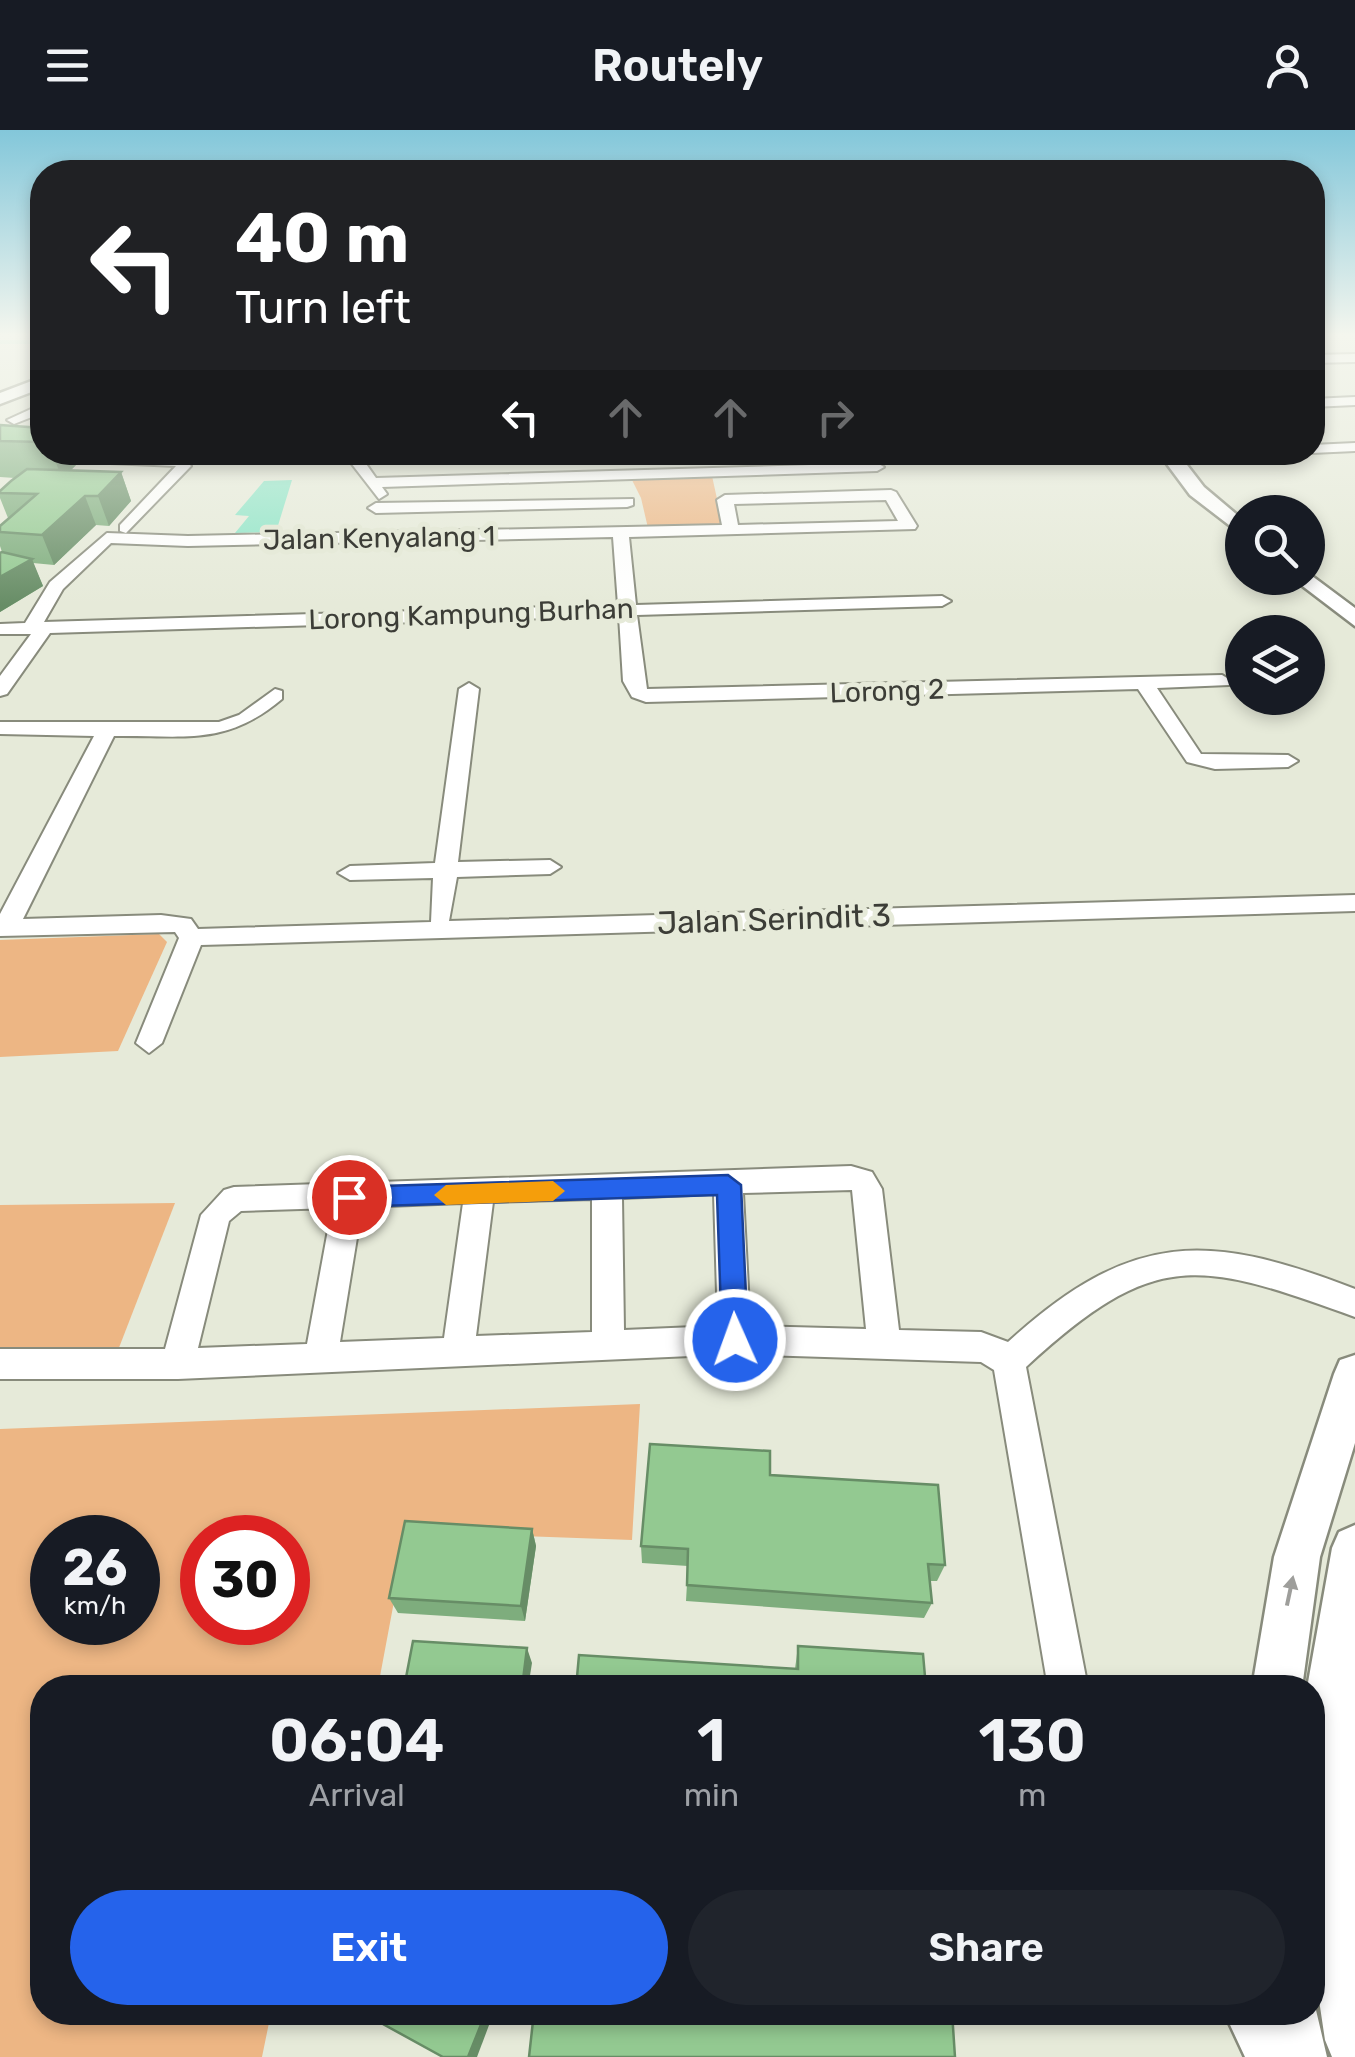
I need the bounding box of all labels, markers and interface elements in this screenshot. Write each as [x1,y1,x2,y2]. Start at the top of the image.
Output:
icon: menu [40,38,95,93]
icon: person [1260,38,1315,93]
text: Routely [592,39,763,92]
text: 40 m [235,197,409,280]
icon: left [70,200,200,330]
text: Turn left [235,281,411,334]
icon: left [493,390,548,445]
icon: ahead [598,390,653,445]
icon: ahead [703,390,758,445]
icon: right [808,390,863,445]
map controls [1225,495,1325,715]
button: search [1225,495,1325,595]
street label: Jalan Kenyalang 1 [262,519,496,557]
street label: Lorong Kampung Burhan [308,592,634,636]
button: layers [1225,615,1325,715]
street label: Lorong 2 [829,673,945,709]
street label: Jalan Serindit 3 [656,896,892,942]
pin [307,1155,392,1240]
icon: arrive [322,1170,377,1225]
position arrow [683,1288,787,1392]
speed limit sign: 30 [180,1515,310,1645]
text: 26 [62,1538,128,1598]
one-way arrow [1283,1575,1299,1606]
text: km/h [64,1591,126,1620]
text: 06:04 [269,1705,445,1776]
text: 1 [697,1705,726,1776]
text: 130 [978,1705,1086,1776]
text: Arrival [309,1776,405,1814]
text: min [684,1776,739,1814]
text: m [1018,1776,1046,1814]
button: Exit [70,1890,668,2005]
button: Share [688,1890,1285,2005]

